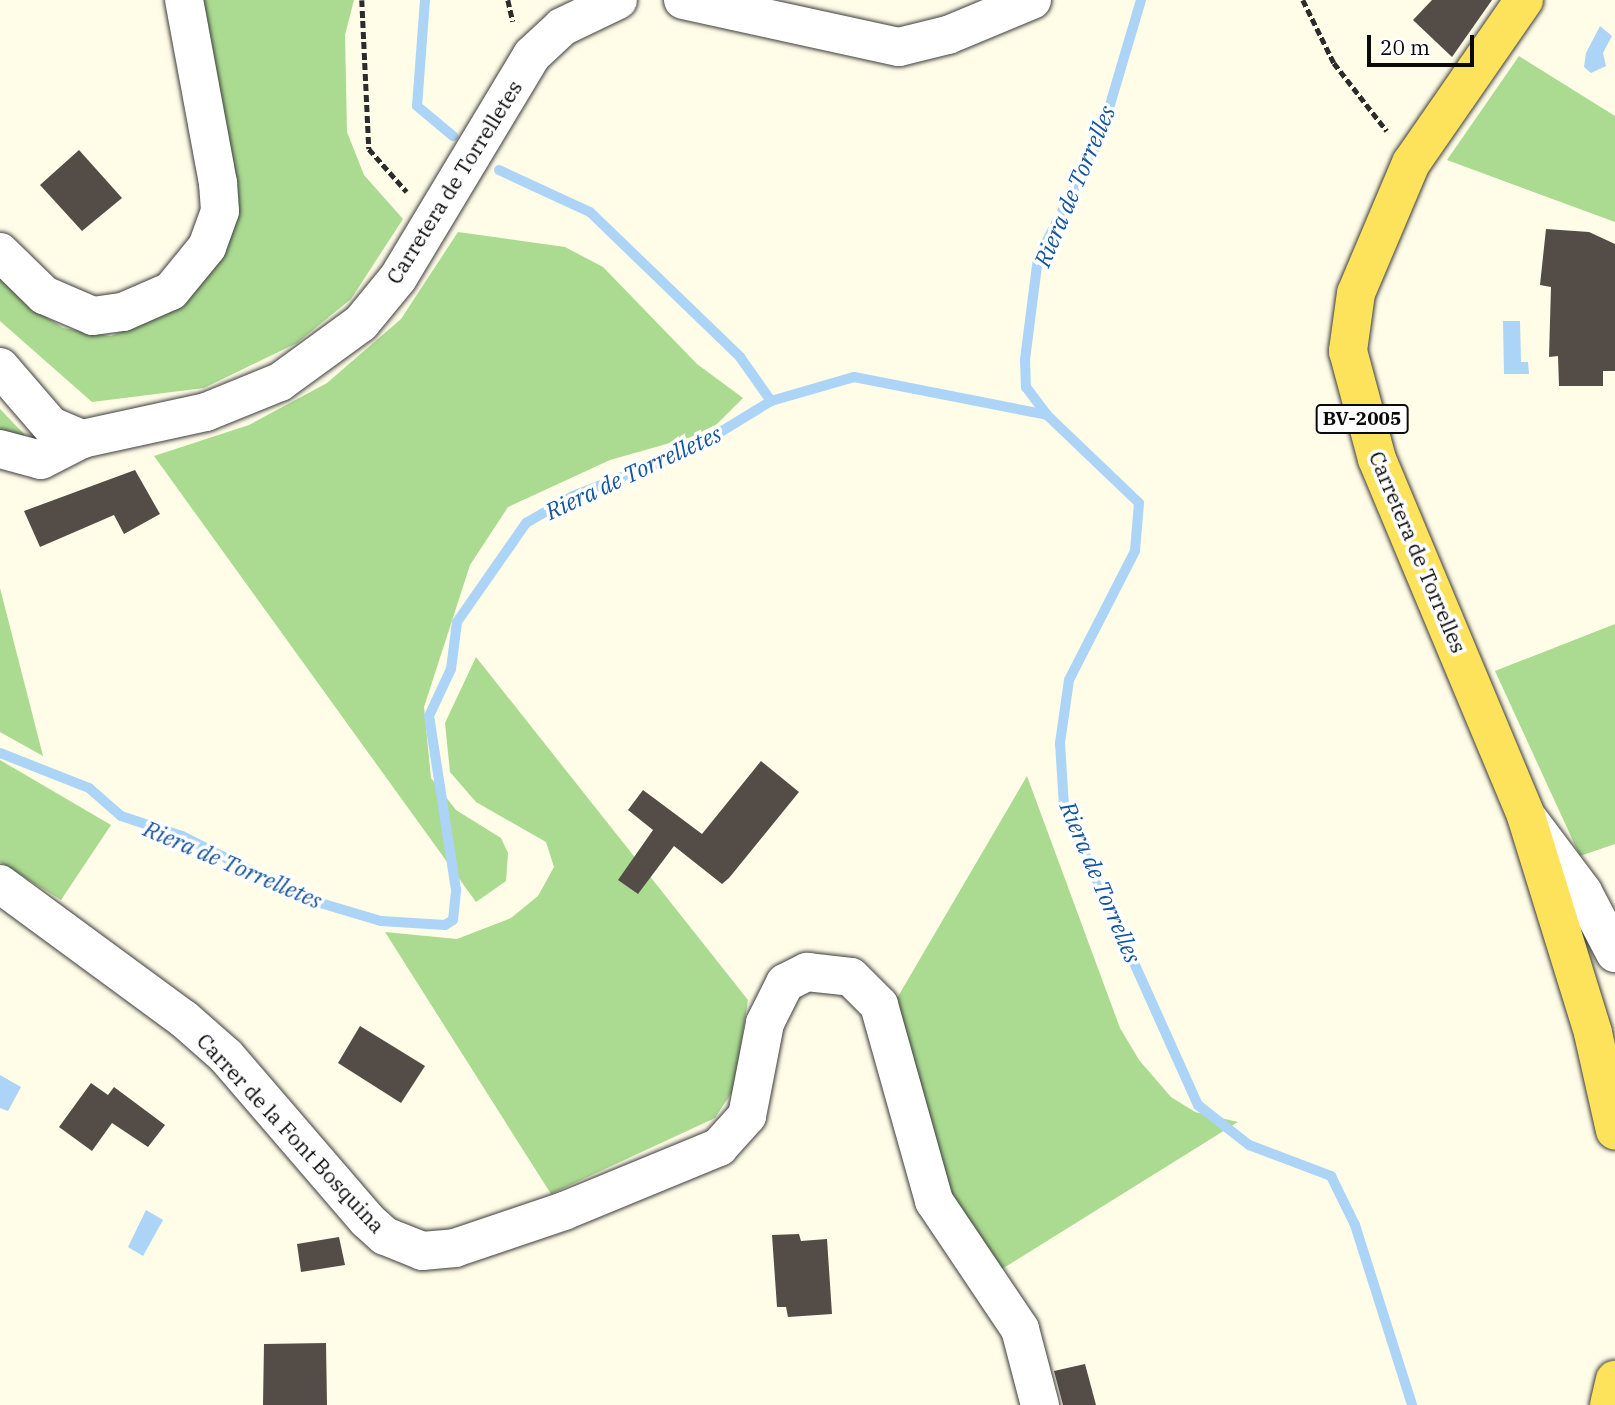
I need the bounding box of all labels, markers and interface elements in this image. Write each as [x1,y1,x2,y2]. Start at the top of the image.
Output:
scale bar [1370,21,1477,65]
text: 20 m [1380,33,1430,61]
street label: Carretera de Torrelletes [381,76,527,288]
water label: Riera de Torrelles [1028,101,1120,271]
road number: BV-2005 [1315,404,1409,434]
water label: Riera de Torrelletes [541,419,725,525]
street label: Carretera de Torrelles [1364,447,1472,657]
water label: Riera de Torrelles [1055,797,1147,967]
water label: Riera de Torrelletes [140,814,326,914]
street label: Carrer de la Font Bosquina [192,1028,390,1238]

